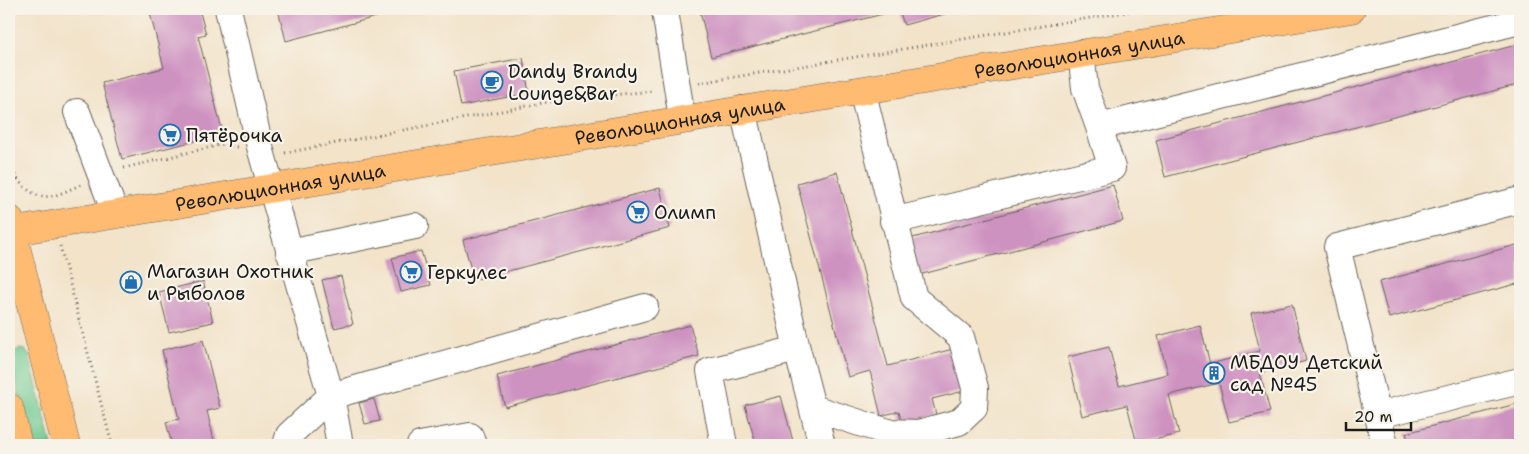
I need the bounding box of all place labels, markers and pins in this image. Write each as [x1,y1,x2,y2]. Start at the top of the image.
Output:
place label: Dandy Brandy Lounge&Bar [508,59,638,106]
cafe icon: Dandy Brandy Lounge&Bar [480,70,504,94]
supermarket icon: Пятёрочка [158,123,182,147]
place label: Пятёрочка [186,123,282,148]
supermarket icon: Олимп [626,200,650,224]
place label: Олимп [654,200,716,225]
place label: Магазин Охотник и Рыболов [147,259,314,306]
supermarket icon: Геркулес [399,260,423,284]
place label: Геркулес [427,260,507,285]
shop icon: Магазин Охотник и Рыболов [119,270,143,294]
place label: МБДОУ Детский сад №45 [1230,350,1383,397]
building icon: МБДОУ Детский сад №45 [1202,361,1226,385]

